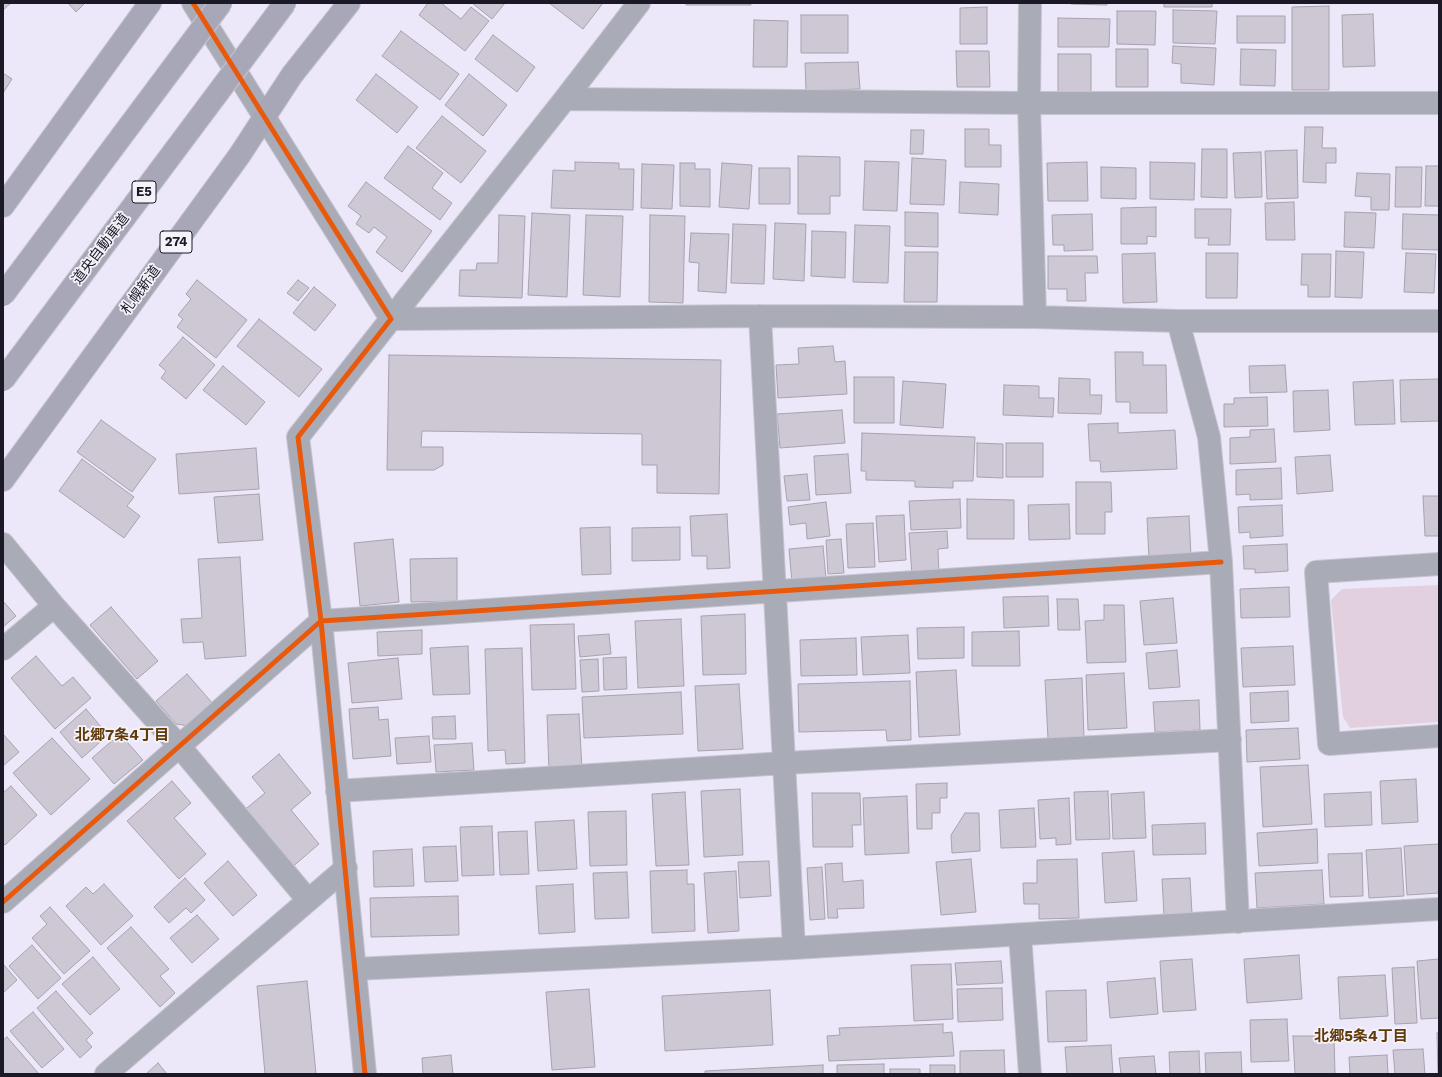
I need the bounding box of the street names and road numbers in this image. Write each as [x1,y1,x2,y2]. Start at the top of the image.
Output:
road number: E5 [132,181,156,203]
street label: 道央自動車道 [69,210,133,288]
road number: 274 [160,231,192,253]
street label: 札幌新道 [118,262,164,318]

